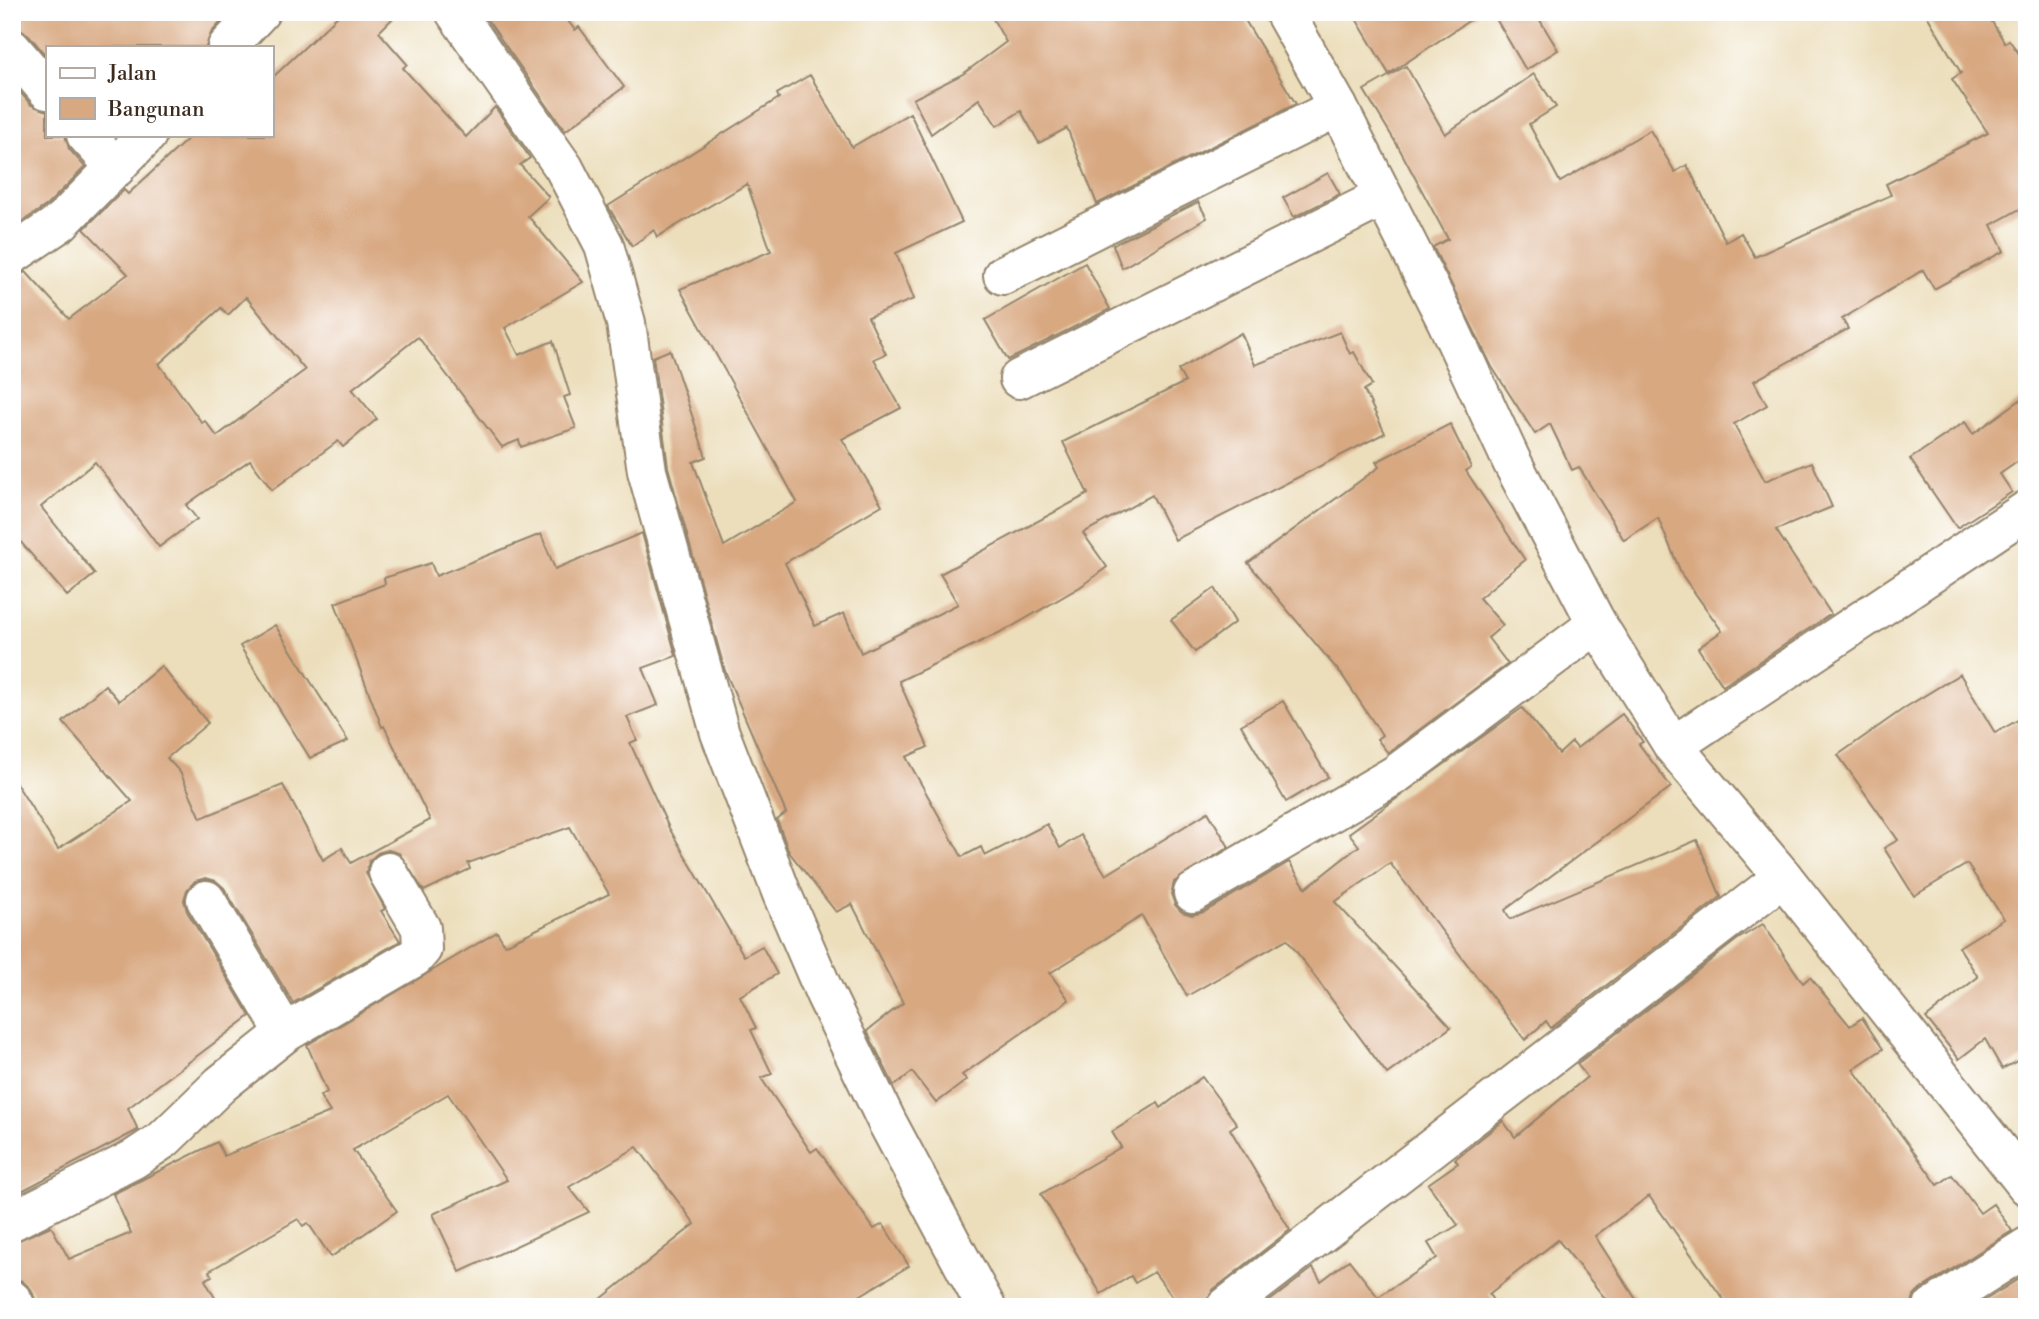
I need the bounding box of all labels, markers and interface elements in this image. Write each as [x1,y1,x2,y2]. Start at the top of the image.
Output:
legend [46,46,273,136]
text: Jalan [107,61,157,87]
text: Bangunan [107,97,205,123]

